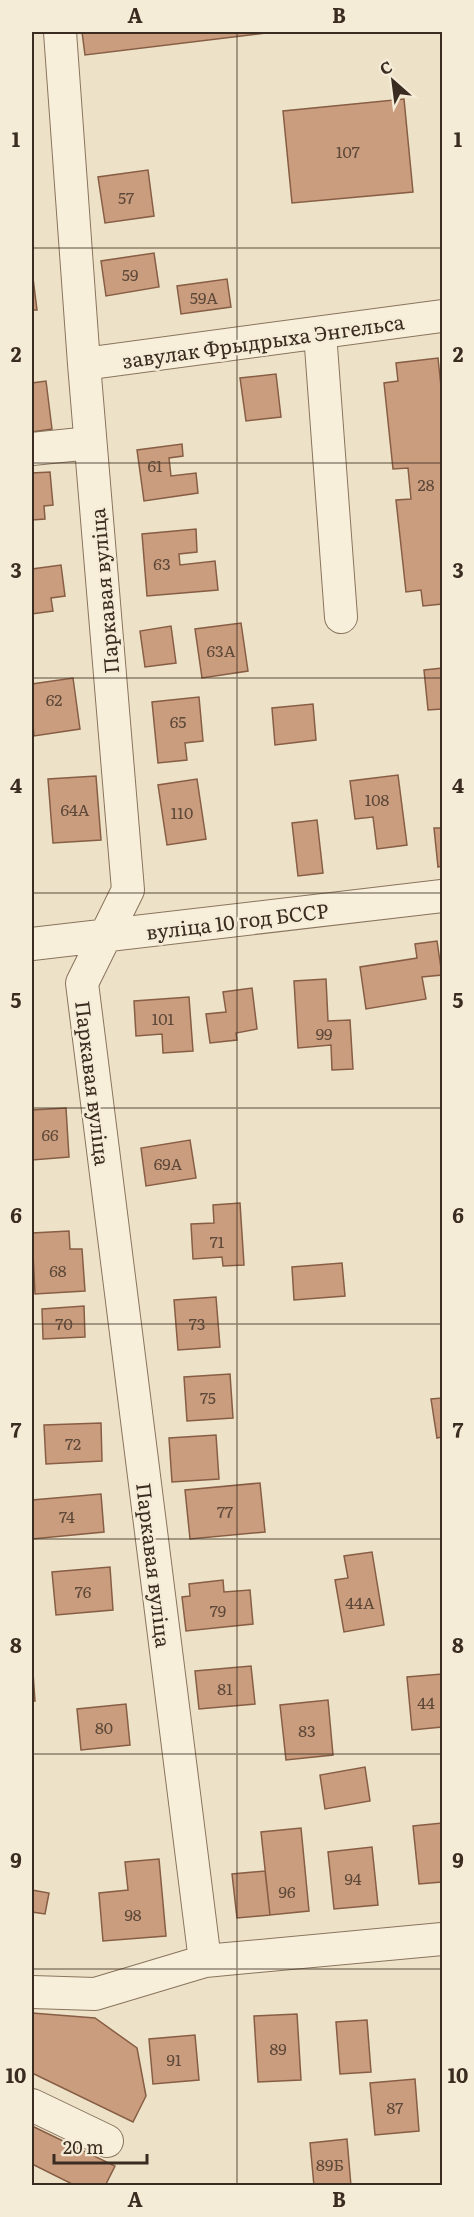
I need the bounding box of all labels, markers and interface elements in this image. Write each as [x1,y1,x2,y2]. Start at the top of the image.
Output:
text: A [127,0,143,29]
text: B [332,0,346,29]
north arrow [363,51,423,111]
text: С [375,54,396,80]
text: 1 [12,123,20,153]
text: 1 [454,123,462,153]
house number: 107 [336,139,360,163]
house number: 57 [118,185,134,209]
house number: 59 [122,262,138,286]
house number: 59А [190,285,218,309]
street label: завулак Фрыдрыха Энгельса [120,305,406,375]
text: 2 [11,338,22,368]
text: 2 [453,338,464,368]
house number: 61 [147,453,163,477]
house number: 28 [418,472,435,496]
street label: Паркавая вуліца [81,507,125,675]
house number: 63 [153,551,171,575]
text: 3 [10,554,22,584]
text: 3 [452,554,464,584]
house number: 63А [206,638,236,662]
house number: 62 [46,687,62,711]
house number: 65 [170,709,186,733]
text: 4 [10,769,22,799]
text: 4 [452,769,464,799]
house number: 108 [365,787,389,811]
house number: 64А [60,797,90,821]
house number: 110 [171,800,193,824]
street label: вуліца 10 год БССР [144,894,330,946]
text: 5 [11,984,22,1014]
text: 5 [453,984,464,1014]
street label: Паркавая вуліца [69,999,119,1167]
house number: 101 [152,1006,175,1030]
house number: 99 [316,1021,332,1045]
house number: 66 [41,1122,59,1146]
house number: 69А [154,1151,183,1175]
text: 6 [10,1199,22,1229]
text: 6 [452,1199,464,1229]
house number: 71 [210,1229,225,1253]
house number: 68 [49,1258,67,1282]
house number: 70 [55,1311,73,1335]
house number: 73 [189,1311,205,1335]
house number: 75 [200,1385,216,1409]
text: 7 [11,1414,22,1444]
text: 7 [453,1414,464,1444]
house number: 72 [65,1431,81,1455]
street label: Паркавая вуліца [130,1481,180,1649]
house number: 77 [217,1499,233,1523]
house number: 74 [59,1504,75,1528]
house number: 76 [75,1579,92,1603]
house number: 44А [345,1590,375,1614]
house number: 79 [210,1598,226,1622]
text: 8 [10,1629,22,1659]
text: 8 [452,1629,464,1659]
house number: 81 [217,1676,233,1700]
house number: 44 [417,1690,435,1714]
house number: 80 [95,1715,113,1739]
house number: 83 [298,1718,316,1742]
text: 9 [10,1844,22,1874]
text: 9 [452,1844,464,1874]
house number: 94 [344,1866,362,1890]
house number: 96 [279,1879,296,1903]
house number: 98 [124,1902,142,1926]
house number: 89 [269,2036,287,2060]
house number: 91 [167,2047,182,2071]
text: 10 [6,2059,26,2089]
text: 10 [448,2059,468,2089]
house number: 87 [387,2095,403,2119]
scale bar [54,2127,147,2165]
text: 20 m [63,2133,104,2160]
house number: 89Б [316,2152,344,2176]
text: A [127,2183,143,2213]
text: B [332,2183,346,2213]

